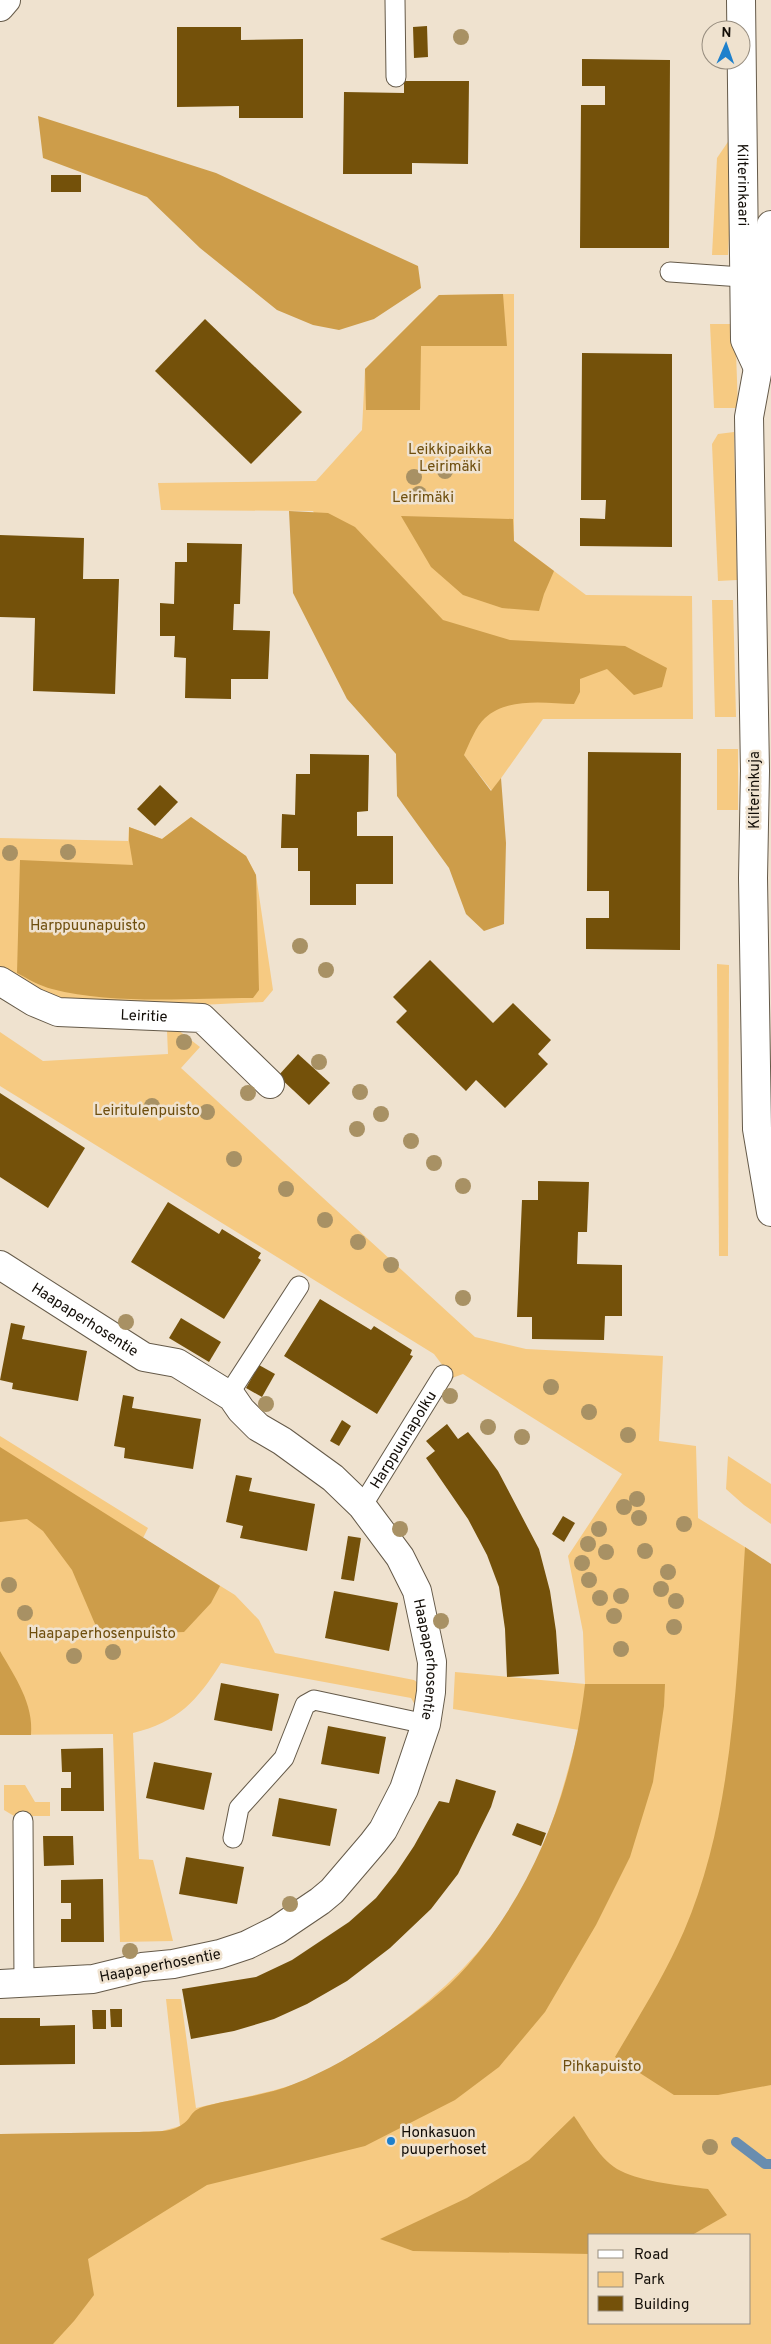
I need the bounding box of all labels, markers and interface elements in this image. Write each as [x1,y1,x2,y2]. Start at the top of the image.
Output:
north arrow [701,20,751,70]
text: N [721,25,732,42]
street label: Kilterinkaari [732,144,752,226]
park label: Leikkipaikka Leirimäki [408,441,492,477]
park label: Leirimäki [392,489,454,508]
street label: Kilterinkuja [746,751,765,829]
park label: Harppuunapuisto [30,917,146,936]
street label: Leiritie [120,1007,168,1028]
park label: Leiritulenpuisto [94,1102,200,1121]
street label: Haapaperhosentie [27,1279,141,1362]
street label: Harppuunapolku [367,1388,442,1493]
street label: Haapaperhosentie [408,1597,440,1721]
park label: Haapaperhosenpuisto [28,1625,176,1644]
street label: Haapaperhosentie [98,1945,222,1988]
park label: Pihkapuisto [563,2058,641,2077]
place label: Honkasuon puuperhoset [401,2124,487,2160]
marker: Honkasuon puuperhoset [385,2135,397,2147]
legend [588,2234,751,2324]
text: Road [634,2246,669,2265]
text: Park [634,2271,665,2290]
text: Building [634,2296,689,2315]

